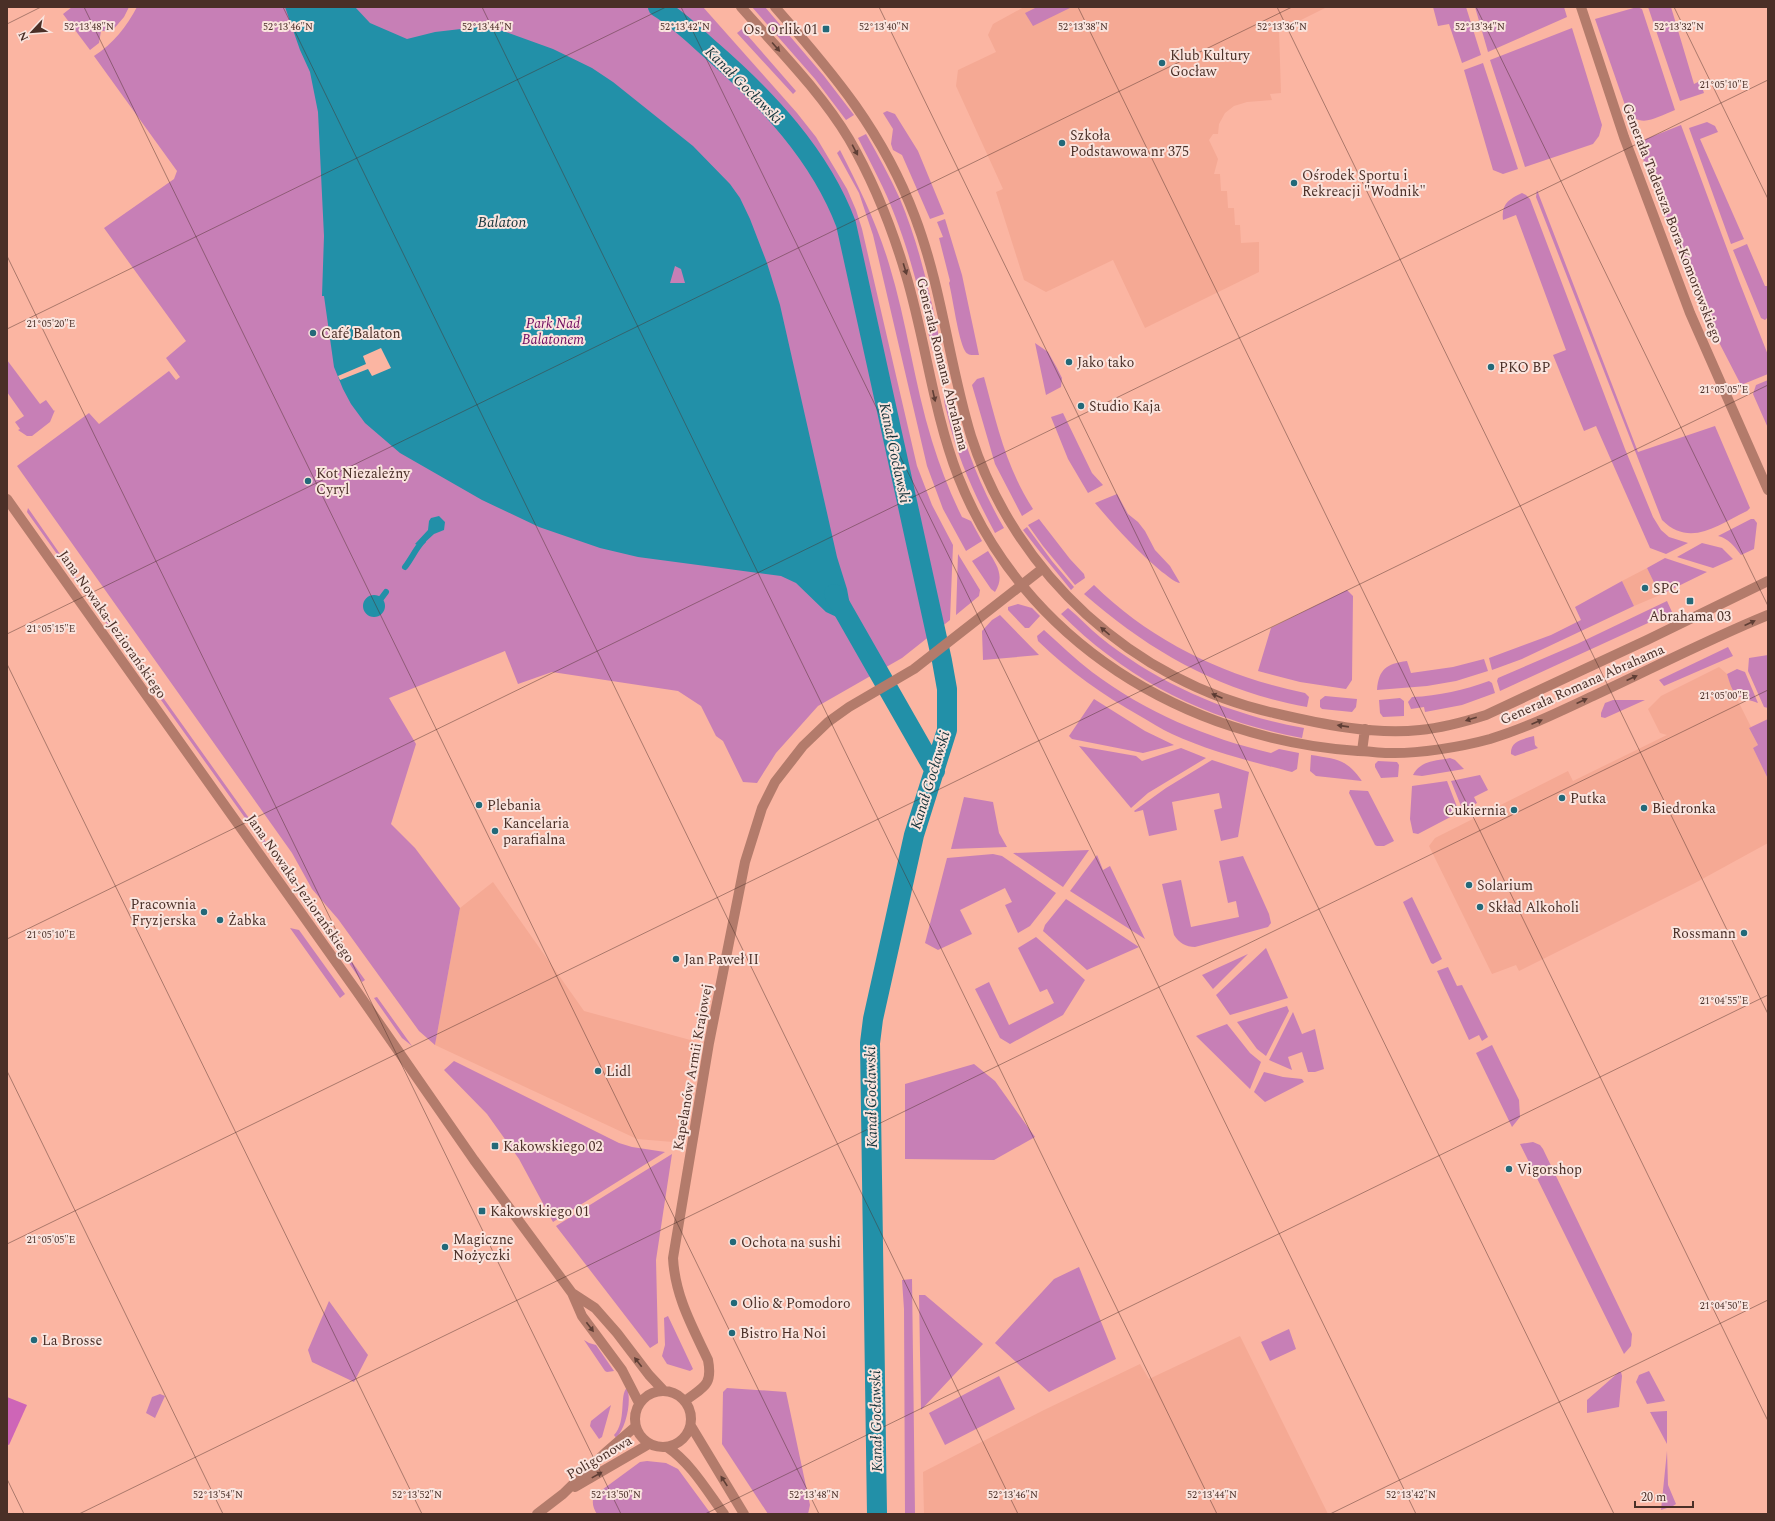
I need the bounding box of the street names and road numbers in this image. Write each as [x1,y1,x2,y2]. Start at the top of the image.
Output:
street label: Generała Tadeusza Bora-Komorowskiego [1617,100,1728,346]
street label: Generała Romana Abrahama [911,275,974,453]
street label: Jana Nowaka-Jeziorańskiego [53,546,172,703]
street label: Generała Romana Abrahama [1497,639,1668,730]
street label: Jana Nowaka-Jeziorańskiego [241,810,360,967]
street label: Kapelanów Armii Krajowej [668,982,717,1152]
street label: Poligonowa [562,1430,636,1485]

